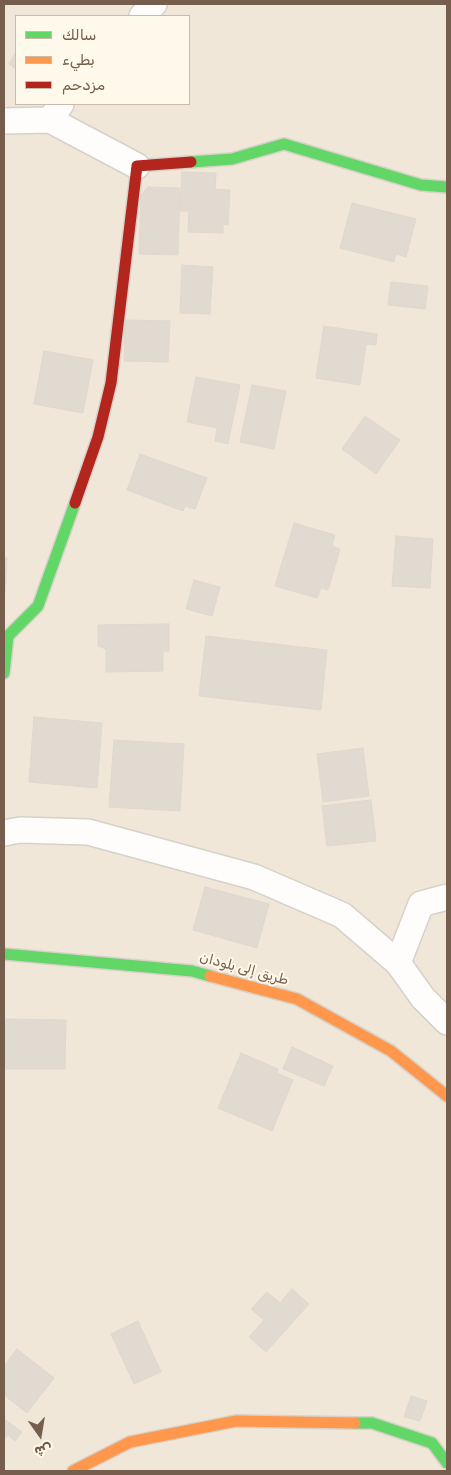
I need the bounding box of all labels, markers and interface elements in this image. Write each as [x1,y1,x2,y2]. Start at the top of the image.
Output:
legend [15,15,190,105]
text: سالك [62,26,97,44]
text: بطيء [62,51,95,69]
text: مزدحم [62,76,105,94]
street label: طريق إلى بلودان [198,949,290,989]
north arrow [15,1410,65,1460]
text: ش [33,1440,54,1460]

